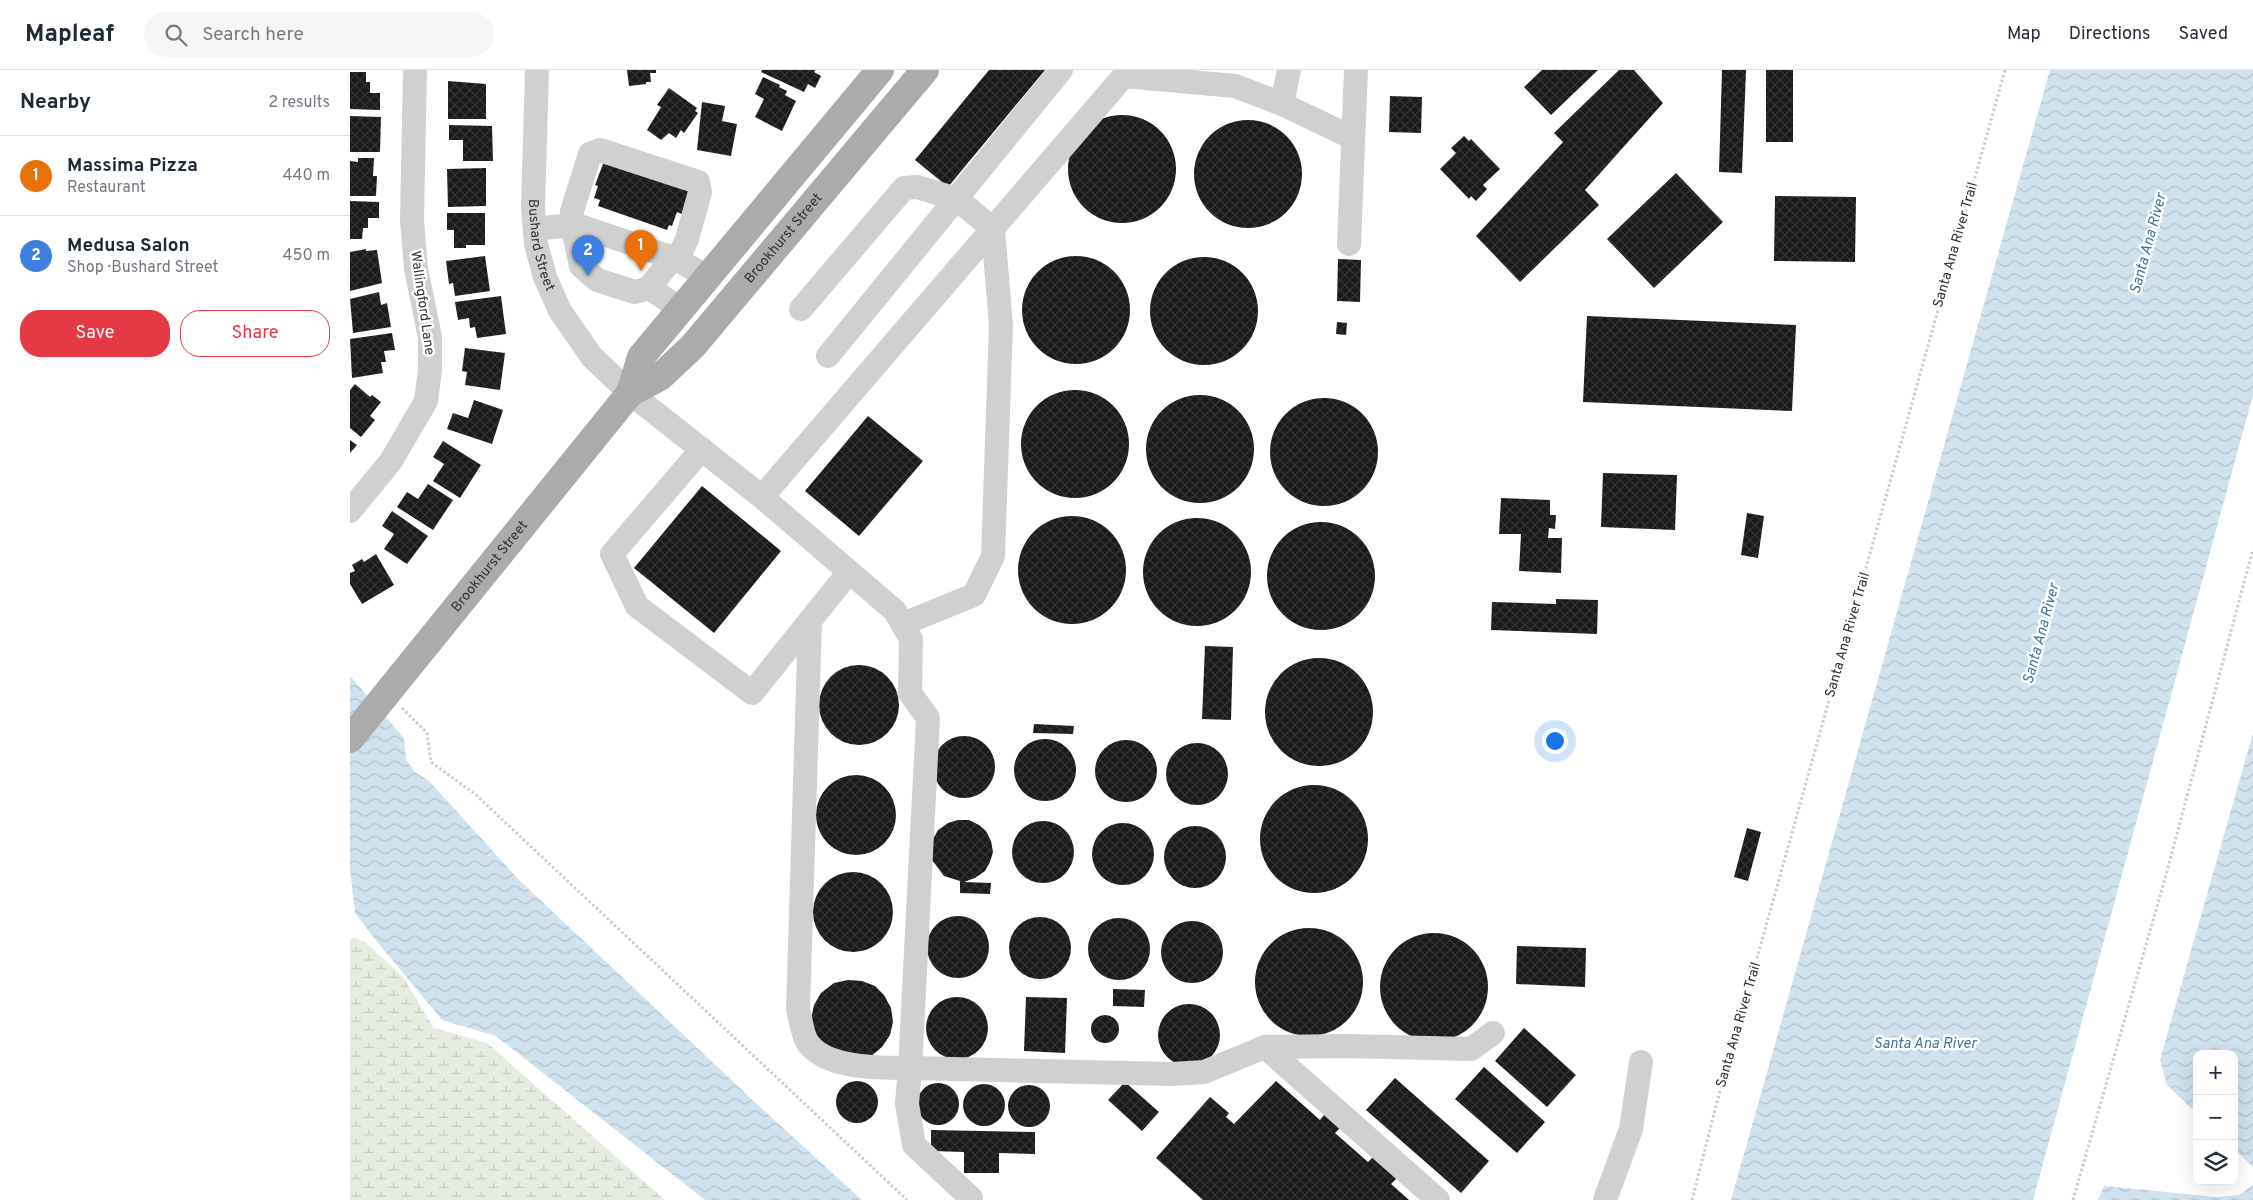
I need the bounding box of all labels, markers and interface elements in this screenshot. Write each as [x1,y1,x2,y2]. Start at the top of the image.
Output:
search box [144,12,494,57]
text: Mapleaf [25,20,114,50]
icon: search [162,21,190,49]
text: Search here [202,23,304,47]
text: Map [2007,23,2041,46]
text: Directions [2069,23,2151,46]
text: Saved [2179,23,2228,46]
text: Nearby [20,89,91,116]
text: 2 results [268,93,330,113]
text: Massima Pizza [67,154,198,178]
text: 1 [33,166,39,186]
text: 440 m [283,166,330,186]
text: Restaurant [67,178,146,198]
street label: Santa Ana River Trail [1930,180,1982,310]
street label: Brookhurst Street [741,190,826,287]
water label: Santa Ana River [2126,190,2172,296]
street label: Bushard Street [525,199,559,294]
pin: 1 [625,230,657,271]
text: Medusa Salon [67,234,190,258]
pin: 2 [572,235,604,276]
text: 2 [31,246,41,266]
text: 450 m [283,246,330,266]
street label: Wallingford Lane [406,250,438,356]
text: Shop · Bushard Street [67,258,219,278]
button: Save [20,310,170,357]
button: Share [180,310,330,357]
street label: Brookhurst Street [448,517,532,615]
street label: Santa Ana River Trail [1822,570,1874,700]
water label: Santa Ana River [2019,580,2065,686]
your location [1542,728,1568,754]
street label: Santa Ana River Trail [1713,960,1765,1090]
water label: Santa Ana River [1873,1035,1978,1054]
map controls [2193,1050,2238,1185]
button: + [2193,1050,2238,1095]
button: − [2193,1095,2238,1140]
button: layers [2193,1140,2238,1185]

